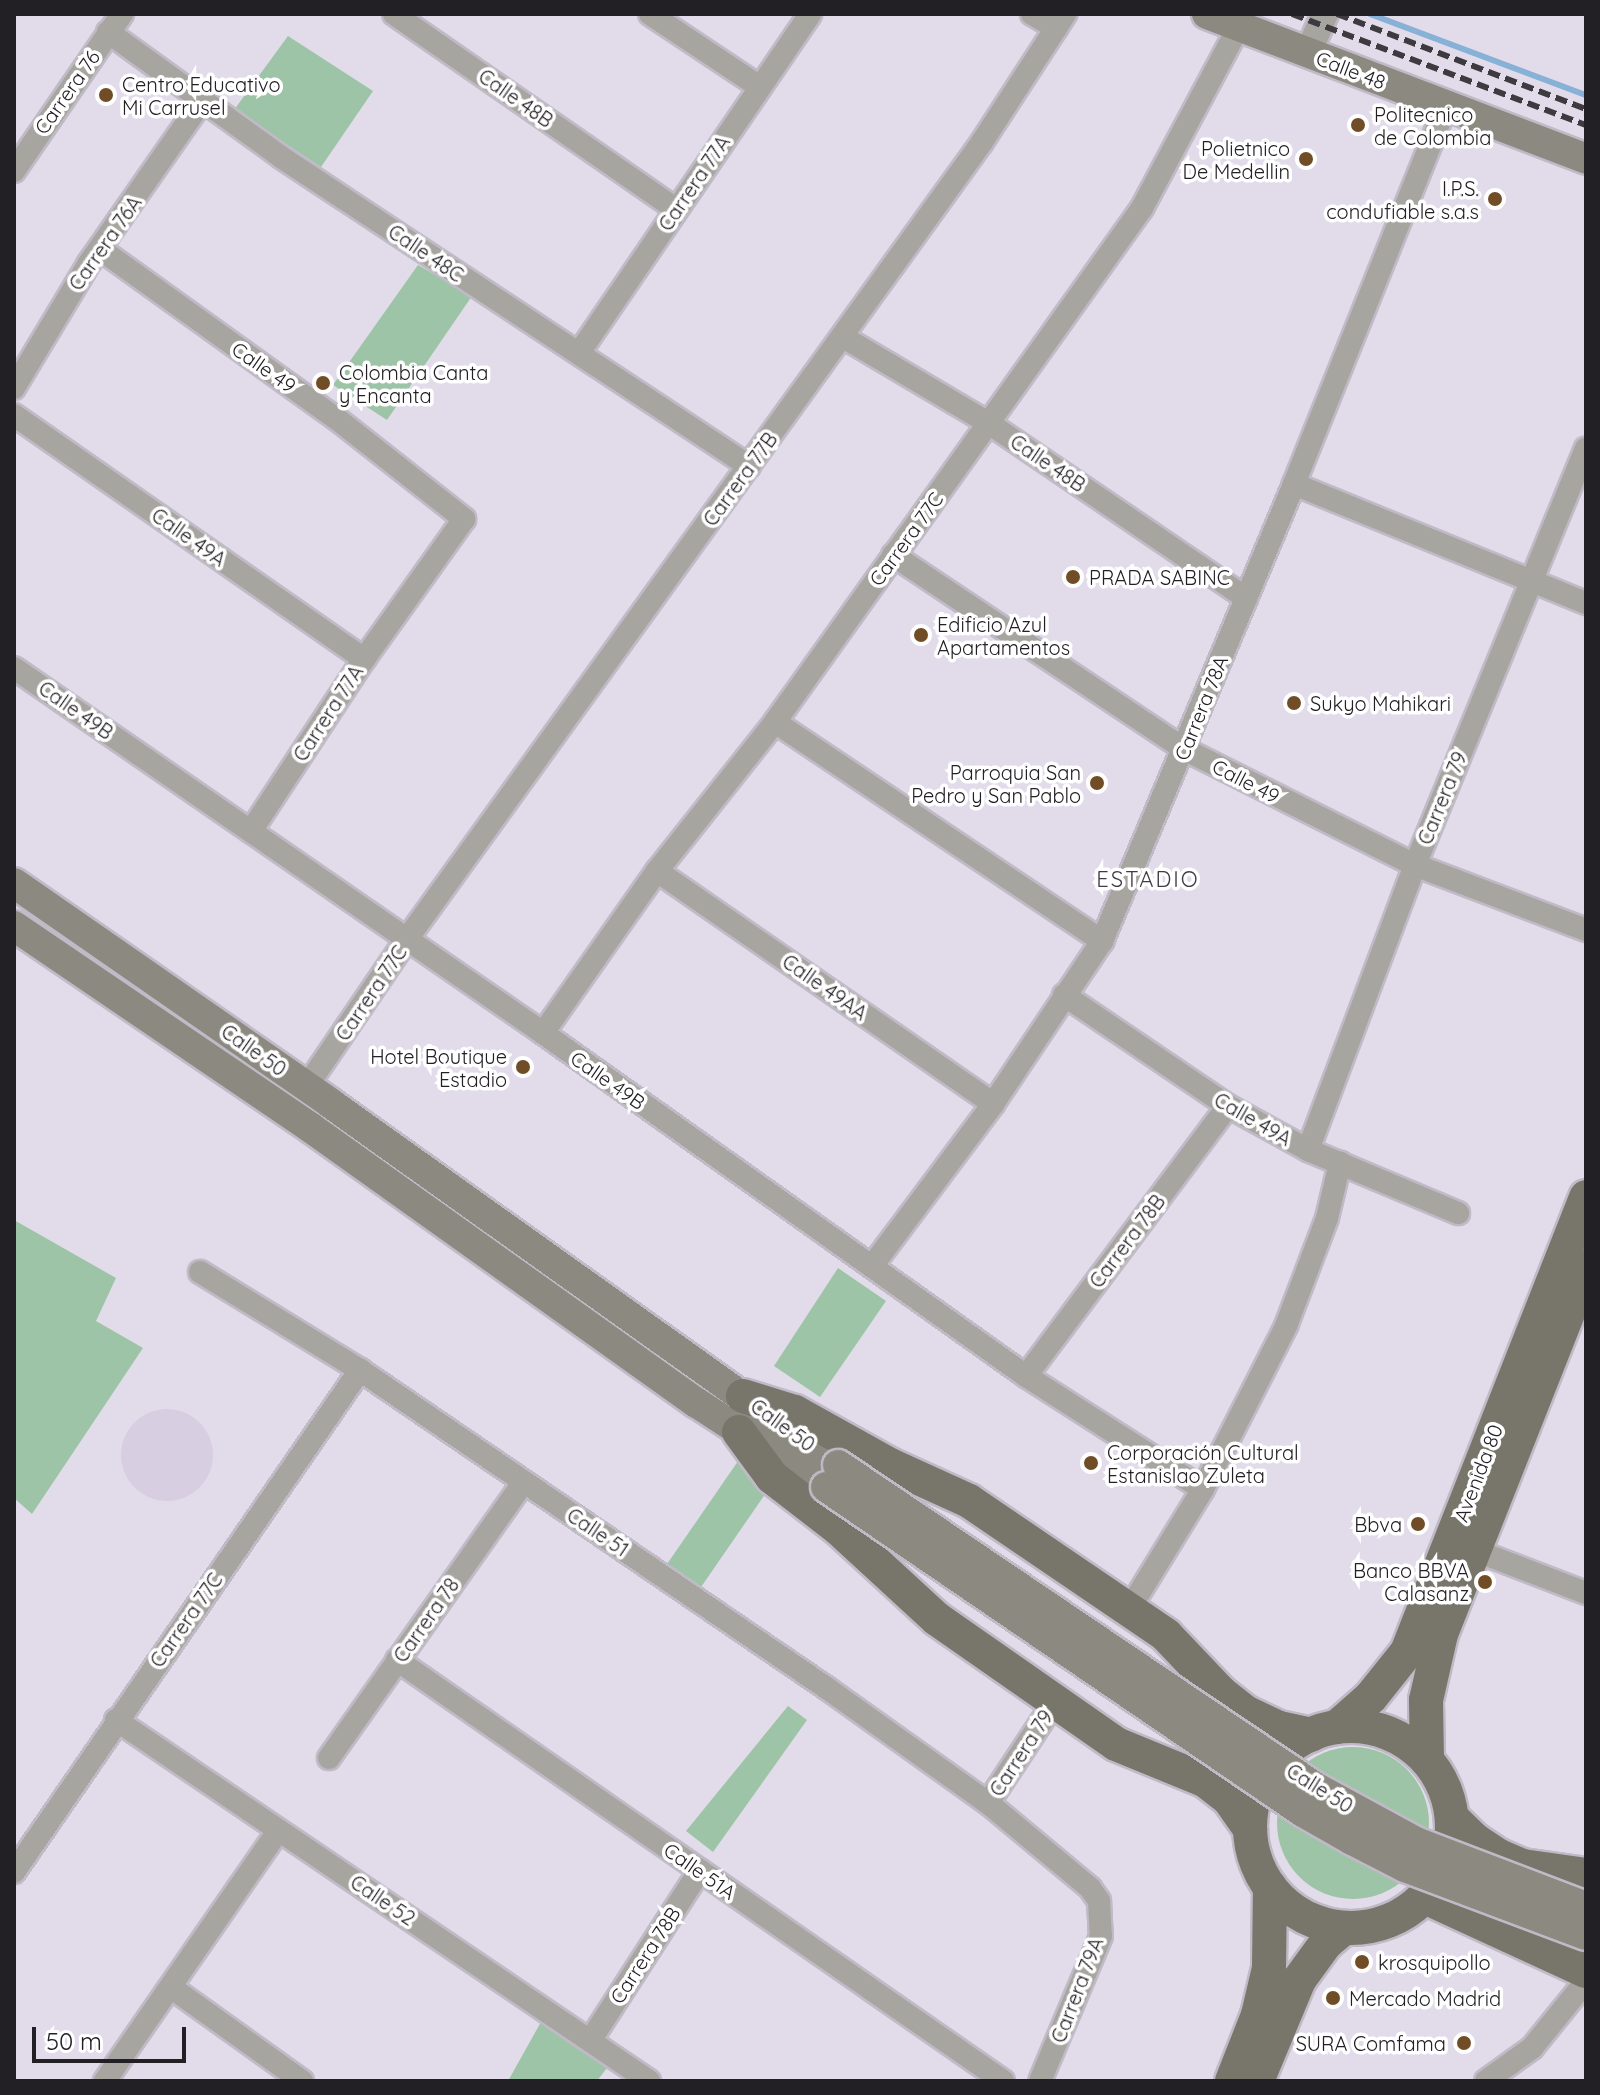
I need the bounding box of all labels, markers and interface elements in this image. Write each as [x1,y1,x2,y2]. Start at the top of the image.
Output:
street label: Carrera 76 [29,45,105,139]
street label: Calle 48 [1313,46,1389,94]
street label: Calle 48B [474,64,558,132]
place label: Centro Educativo Mi Carrusel [122,72,281,119]
marker: Centro Educativo Mi Carrusel [97,86,115,104]
place label: Politecnico de Colombia [1374,102,1491,149]
marker: Politecnico de Colombia [1349,116,1367,134]
street label: Carrera 77A [653,131,735,235]
place label: Polietnico De Medellin [1182,136,1290,183]
marker: Polietnico De Medellin [1297,150,1315,168]
place label: I.P.S. condufiable s.a.s [1326,176,1479,223]
marker: I.P.S. condufiable s.a.s [1486,190,1504,208]
street label: Carrera 76A [64,191,146,295]
street label: Calle 48C [384,219,468,287]
street label: Calle 49 [228,336,300,398]
place label: Colombia Canta y Encanta [339,360,488,407]
marker: Colombia Canta y Encanta [314,374,332,392]
street label: Carrera 77B [698,427,782,531]
street label: Calle 48B [1006,429,1090,497]
street label: Carrera 77C [864,488,948,590]
street label: Calle 49A [147,503,231,571]
place label: PRADA SABINC [1089,565,1230,589]
marker: PRADA SABINC [1064,568,1082,586]
place label: Edificio Azul Apartamentos [937,612,1070,659]
marker: Edificio Azul Apartamentos [912,626,930,644]
street label: Carrera 78A [1169,652,1233,764]
street label: Carrera 77A [288,660,368,766]
street label: Calle 49B [34,676,118,744]
place label: Sukyo Mahikari [1310,691,1451,715]
marker: Sukyo Mahikari [1285,694,1303,712]
street label: Carrera 79 [1413,748,1471,848]
street label: Calle 49 [1208,754,1284,808]
place label: Parroquia San Pedro y San Pablo [911,760,1081,807]
marker: Parroquia San Pedro y San Pablo [1088,774,1106,792]
district label: ESTADIO [1096,867,1200,893]
street label: Carrera 77C [330,941,412,1045]
street label: Calle 49AA [778,949,872,1025]
street label: Calle 50 [217,1019,291,1081]
place label: Hotel Boutique Estadio [370,1044,507,1091]
street label: Calle 49B [566,1046,650,1114]
marker: Hotel Boutique Estadio [514,1058,532,1076]
street label: Calle 49A [1210,1087,1296,1151]
street label: Carrera 78B [1084,1190,1170,1292]
street label: Calle 50 [746,1394,820,1456]
street label: Avenida 80 [1448,1421,1508,1525]
place label: Corporación Cultural Estanislao Zuleta [1107,1440,1299,1487]
marker: Corporación Cultural Estanislao Zuleta [1082,1454,1100,1472]
street label: Calle 51 [563,1503,633,1561]
place label: Bbva [1354,1512,1402,1536]
marker: Bbva [1409,1515,1427,1533]
place label: Banco BBVA Calasanz [1353,1558,1469,1605]
street label: Carrera 77C [145,1568,227,1672]
street label: Carrera 78 [388,1573,464,1667]
marker: Banco BBVA Calasanz [1476,1573,1494,1591]
street label: Carrera 79 [984,1705,1058,1801]
street label: Calle 50 [1282,1758,1358,1818]
street label: Calle 51A [659,1838,741,1904]
street label: Calle 52 [346,1870,420,1930]
street label: Carrera 78B [605,1902,685,2008]
street label: Carrera 79A [1046,1934,1108,2046]
place label: krosquipollo [1378,1950,1490,1974]
marker: krosquipollo [1353,1953,1371,1971]
place label: Mercado Madrid [1349,1986,1501,2010]
marker: Mercado Madrid [1324,1989,1342,2007]
scale bar [36,2011,190,2061]
text: 50 m [46,2026,102,2056]
place label: SURA Comfama [1296,2031,1446,2055]
marker: SURA Comfama [1453,2032,1475,2054]

